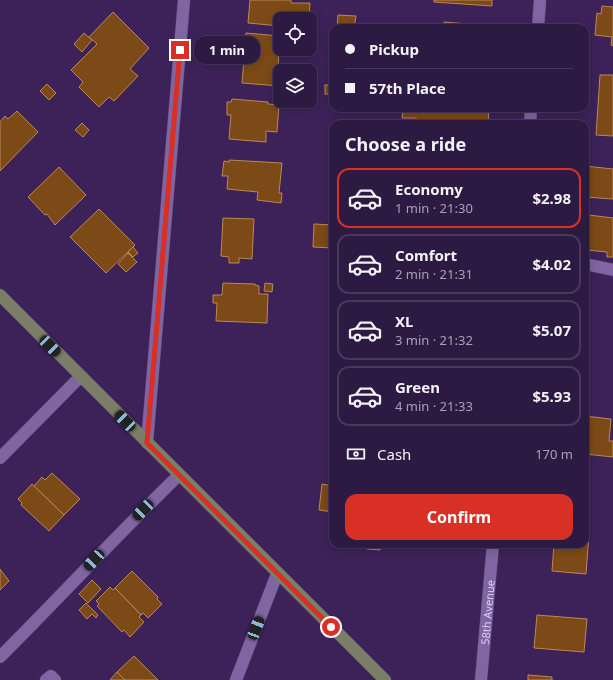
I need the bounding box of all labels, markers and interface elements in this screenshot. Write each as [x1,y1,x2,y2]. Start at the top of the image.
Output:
map controls [273,12,317,108]
button: locate [273,12,317,56]
callout: 1 min [194,36,260,64]
text: Pickup [369,39,419,59]
route end [171,41,189,59]
text: 1 min [209,41,245,59]
button: layers [273,64,317,108]
text: 57th Place [369,78,446,98]
text: Choose a ride [345,132,466,156]
text: Economy [395,179,463,199]
icon: car [347,180,383,216]
text: $2.98 [532,188,571,208]
text: 1 min · 21:30 [395,199,473,217]
text: Comfort [395,245,457,265]
icon: car [347,246,383,282]
text: $4.02 [532,254,571,274]
text: 2 min · 21:31 [395,265,473,283]
text: XL [395,311,413,331]
icon: car [347,312,383,348]
text: $5.07 [532,320,571,340]
text: 3 min · 21:32 [395,331,473,349]
car [37,333,63,359]
text: Green [395,377,440,397]
icon: car [347,378,383,414]
text: $5.93 [532,386,571,406]
text: 4 min · 21:33 [395,397,473,415]
car [112,408,138,434]
icon: cash [345,443,367,465]
text: Cash [377,444,411,464]
text: 170 m [535,445,573,463]
button: Confirm [345,494,573,540]
car [130,497,156,523]
car [81,547,107,573]
street label: 58th Avenue [477,579,497,645]
car [246,615,266,641]
route start [322,618,340,636]

